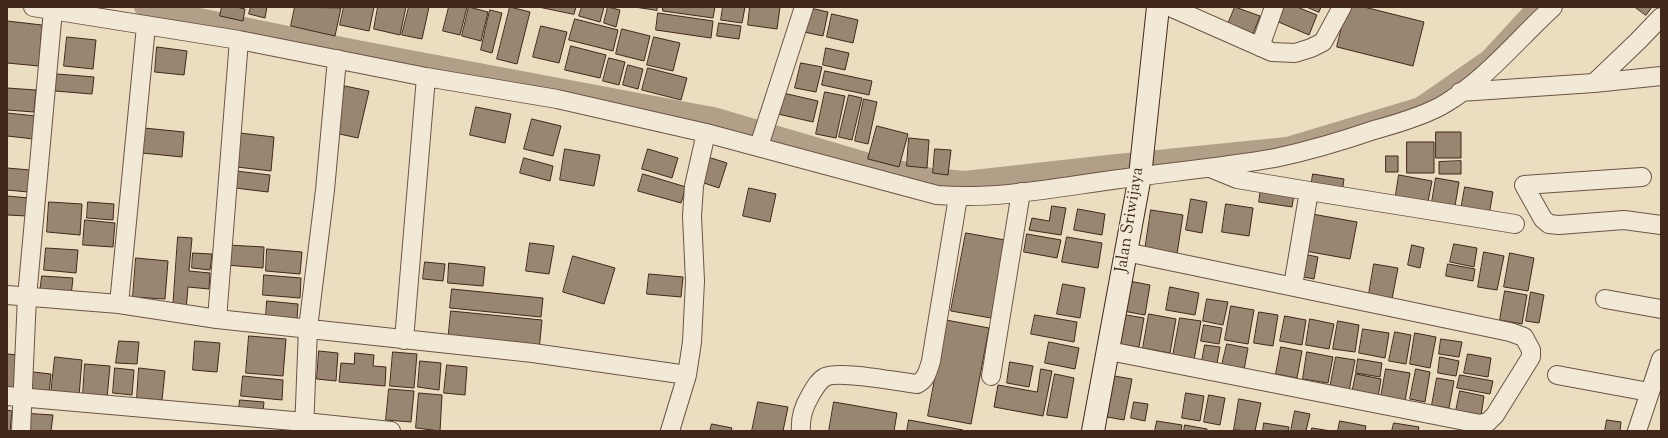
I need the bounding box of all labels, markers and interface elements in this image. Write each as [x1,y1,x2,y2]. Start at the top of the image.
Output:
street label: Jalan Sriwijaya [1113,166,1149,274]

